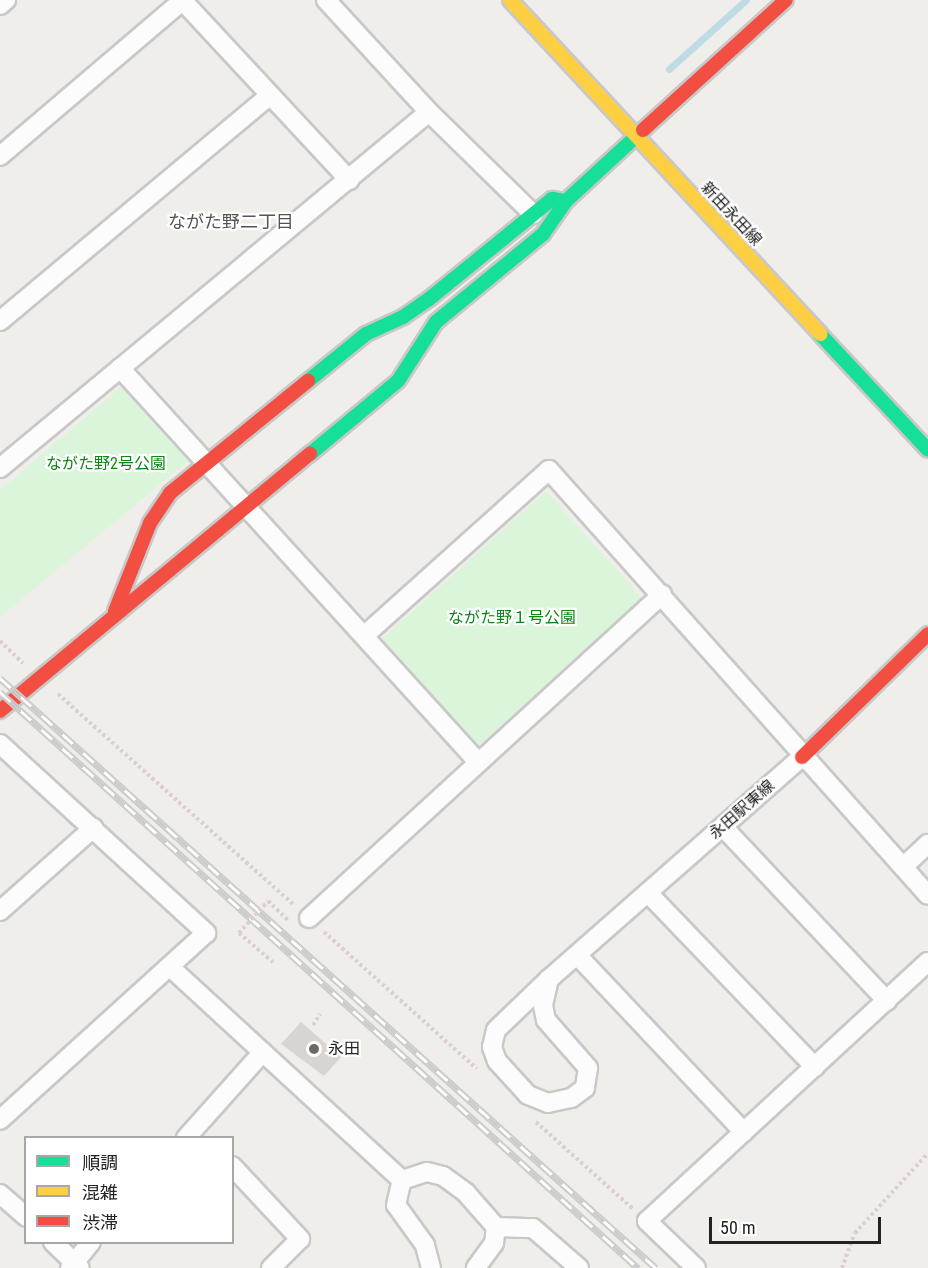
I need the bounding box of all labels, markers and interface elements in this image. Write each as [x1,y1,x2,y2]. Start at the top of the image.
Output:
street label: 新田永田線 [697,178,765,250]
district label: ながた野二丁目 [168,211,294,233]
park label: ながた野2号公園 [46,454,166,474]
park label: ながた野１号公園 [448,608,576,628]
street label: 永田駅東線 [706,777,778,843]
place label: 永田 [328,1039,360,1059]
marker: 永田 [305,1040,323,1058]
legend [24,1136,234,1244]
text: 順調 [82,1152,118,1173]
text: 混雑 [82,1182,118,1203]
scale bar [712,1205,884,1243]
text: 渋滞 [82,1212,118,1233]
text: 50 m [720,1217,755,1238]

